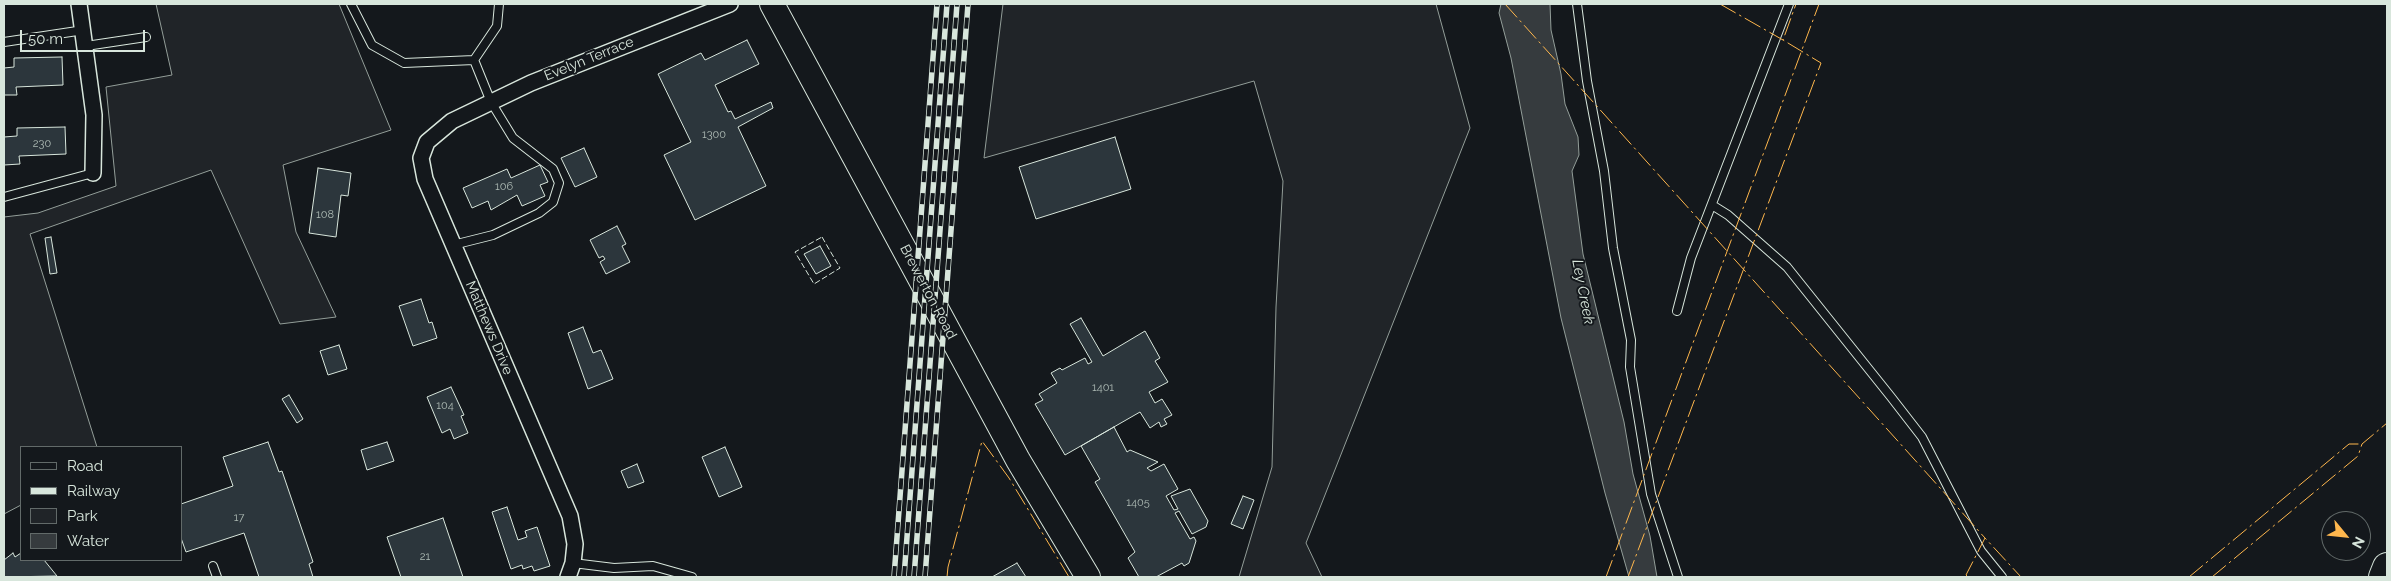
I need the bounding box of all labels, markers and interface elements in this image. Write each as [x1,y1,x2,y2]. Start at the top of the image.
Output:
scale bar [22,20,148,52]
text: 50 m [28,30,63,48]
street label: Evelyn Terrace [542,33,636,85]
house number: 1300 [702,128,726,142]
house number: 230 [33,137,51,151]
house number: 106 [495,180,513,194]
house number: 108 [316,208,334,222]
street label: Brewerton Road [896,242,960,342]
water label: Ley Creek [1568,258,1598,326]
street label: Matthews Drive [462,279,516,377]
house number: 1401 [1092,381,1114,395]
house number: 104 [436,399,454,413]
legend [20,446,182,561]
text: Road [67,457,103,475]
text: Railway [67,482,120,500]
house number: 1405 [1126,496,1150,510]
text: Park [67,507,98,525]
house number: 17 [234,511,244,525]
north arrow [2321,511,2371,561]
text: Water [67,532,109,550]
text: N [2349,534,2368,551]
house number: 21 [420,550,430,564]

